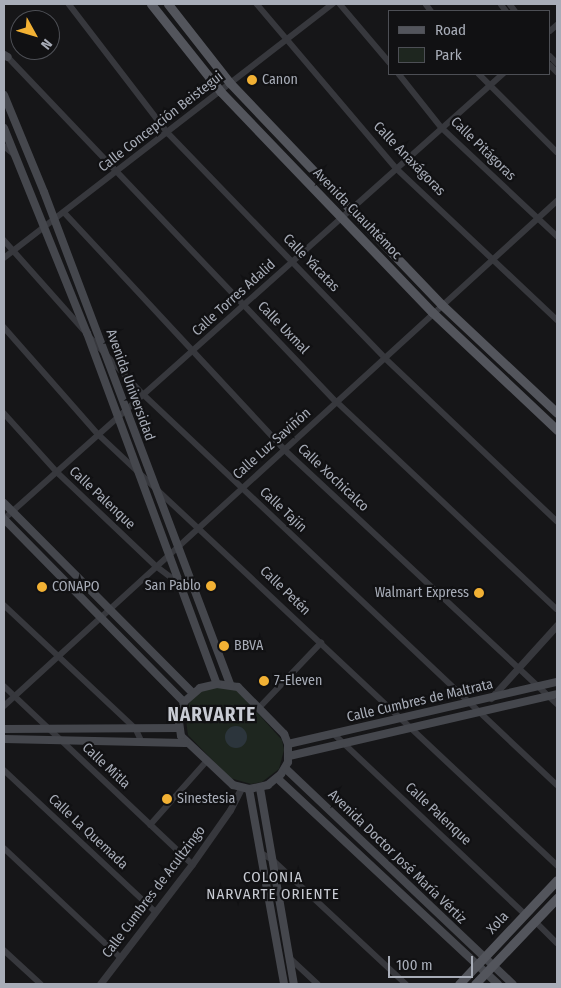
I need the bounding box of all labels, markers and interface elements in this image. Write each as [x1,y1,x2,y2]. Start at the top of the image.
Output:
north arrow [10,10,60,60]
legend [388,10,551,75]
text: Road [435,21,466,39]
text: N [37,36,56,53]
text: Park [435,46,462,64]
street label: Calle Concepción Beistegui [96,68,226,176]
place label: Canon [262,72,298,88]
marker: Canon [246,74,258,86]
street label: Calle Pitágoras [447,114,519,184]
street label: Calle Anaxágoras [369,119,449,199]
street label: Avenida Cuauhtémoc [309,165,405,263]
street label: Calle Yácatas [279,231,343,295]
street label: Calle Torres Adalid [189,256,279,340]
street label: Calle Uxmal [254,298,312,358]
street label: Avenida Universidad [102,327,158,443]
street label: Calle Luz Saviñón [230,405,314,483]
street label: Calle Xochicalco [294,441,372,515]
street label: Calle Palenque [65,463,139,533]
street label: Calle Tajín [256,484,310,536]
street label: Calle Petén [256,563,314,619]
place label: San Pablo [145,578,201,594]
place label: CONAPO [52,579,100,595]
marker: San Pablo [205,580,217,592]
marker: CONAPO [36,581,48,593]
place label: Walmart Express [375,585,469,601]
marker: Walmart Express [473,587,485,599]
place label: BBVA [234,638,263,654]
marker: BBVA [218,640,230,652]
place label: 7-Eleven [274,673,322,689]
marker: 7-Eleven [258,675,270,687]
street label: Calle Cumbres de Maltrata [345,676,495,726]
district label: NARVARTE [167,704,257,726]
street label: Calle Mitla [78,740,134,792]
street label: Calle Palenque [401,779,475,849]
street label: Avenida Doctor José María Vértiz [324,787,470,927]
street label: Calle La Quemada [45,791,131,873]
place label: Sinestesia [177,791,235,807]
marker: Sinestesia [161,793,173,805]
street label: Calle Cumbres de Acultzingo [99,823,209,961]
district label: COLONIA NARVARTE ORIENTE [204,868,342,903]
street label: Xola [484,908,512,938]
scale bar [391,946,476,978]
text: 100 m [396,956,433,974]

